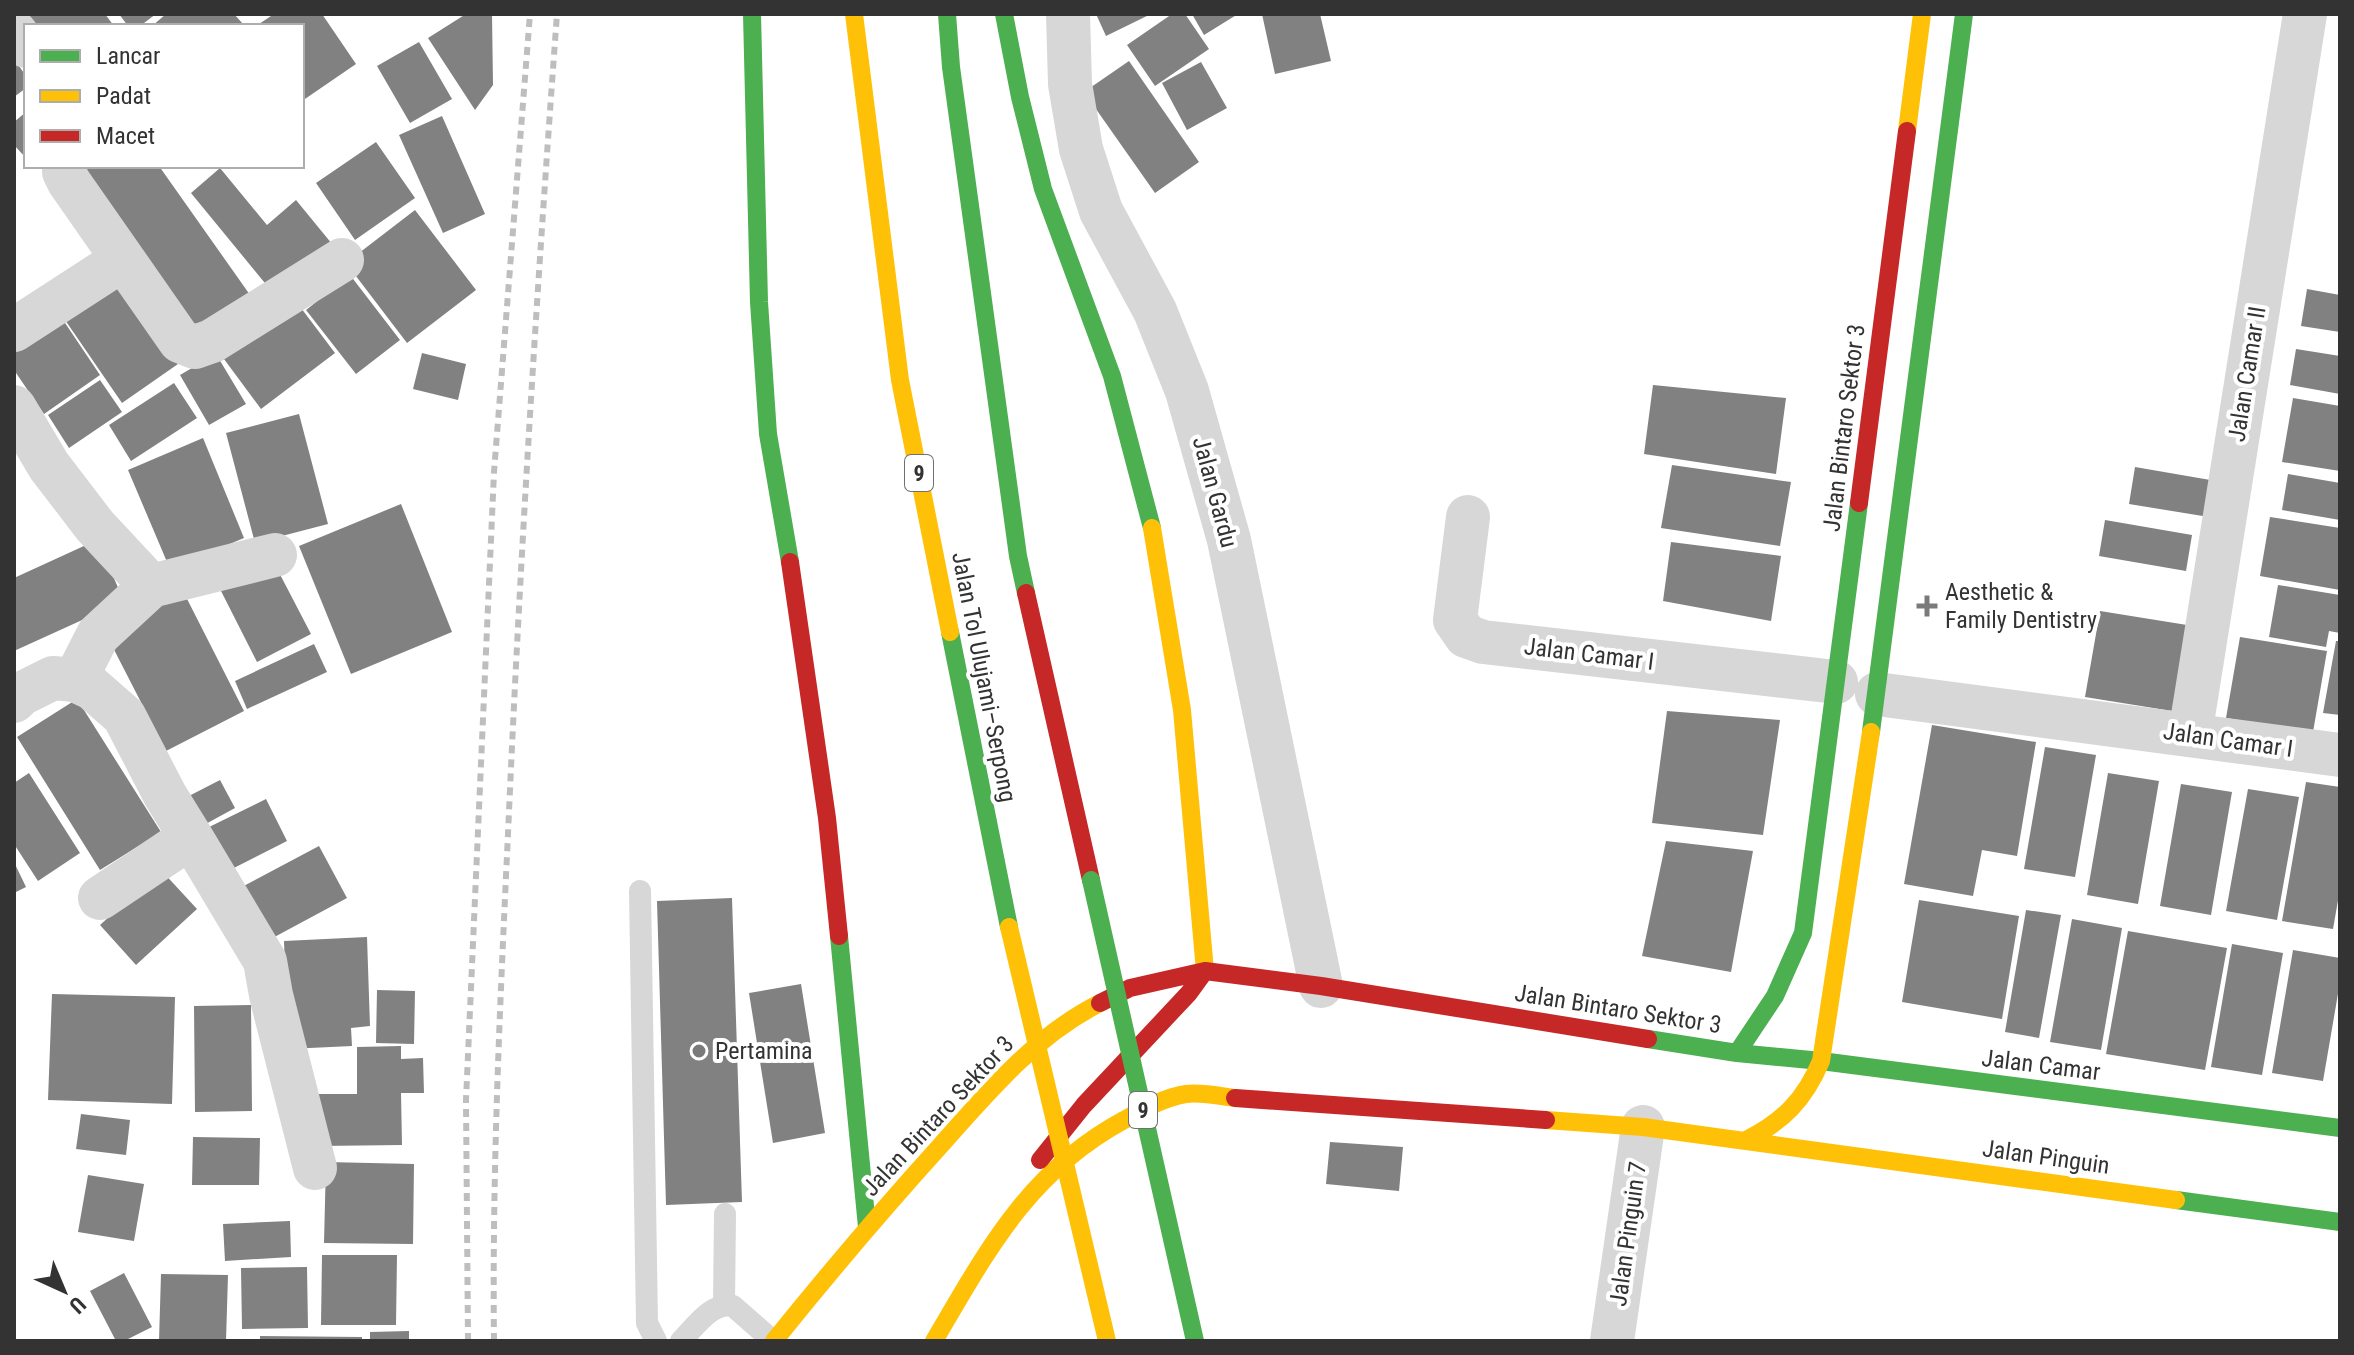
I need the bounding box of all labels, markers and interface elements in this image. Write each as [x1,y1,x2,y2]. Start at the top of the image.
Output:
legend [24,24,304,168]
text: Lancar [96,42,160,70]
text: Padat [96,82,151,110]
text: Macet [96,122,155,150]
street label: Jalan Camar II [2222,304,2272,444]
street label: Jalan Bintaro Sektor 3 [1817,323,1871,533]
street label: Jalan Gardu [1187,434,1243,550]
road number: 9 [905,455,933,491]
street label: Jalan Tol Ulujami–Serpong [946,550,1022,804]
place label: Aesthetic & Family Dentistry [1945,578,2097,634]
marker: Aesthetic & Family Dentistry [1916,595,1938,617]
street label: Jalan Camar I [1522,632,1656,676]
street label: Jalan Camar I [2161,717,2295,763]
street label: Jalan Bintaro Sektor 3 [1513,979,1723,1039]
street label: Jalan Bintaro Sektor 3 [857,1030,1019,1202]
place label: Pertamina [715,1037,813,1065]
marker: Pertamina [690,1042,708,1060]
street label: Jalan Camar [1980,1044,2102,1086]
road number: 9 [1129,1092,1157,1128]
street label: Jalan Pinguin [1981,1134,2111,1180]
street label: Jalan Pinguin 7 [1604,1160,1652,1308]
north arrow [24,1251,104,1331]
text: U [64,1292,91,1318]

